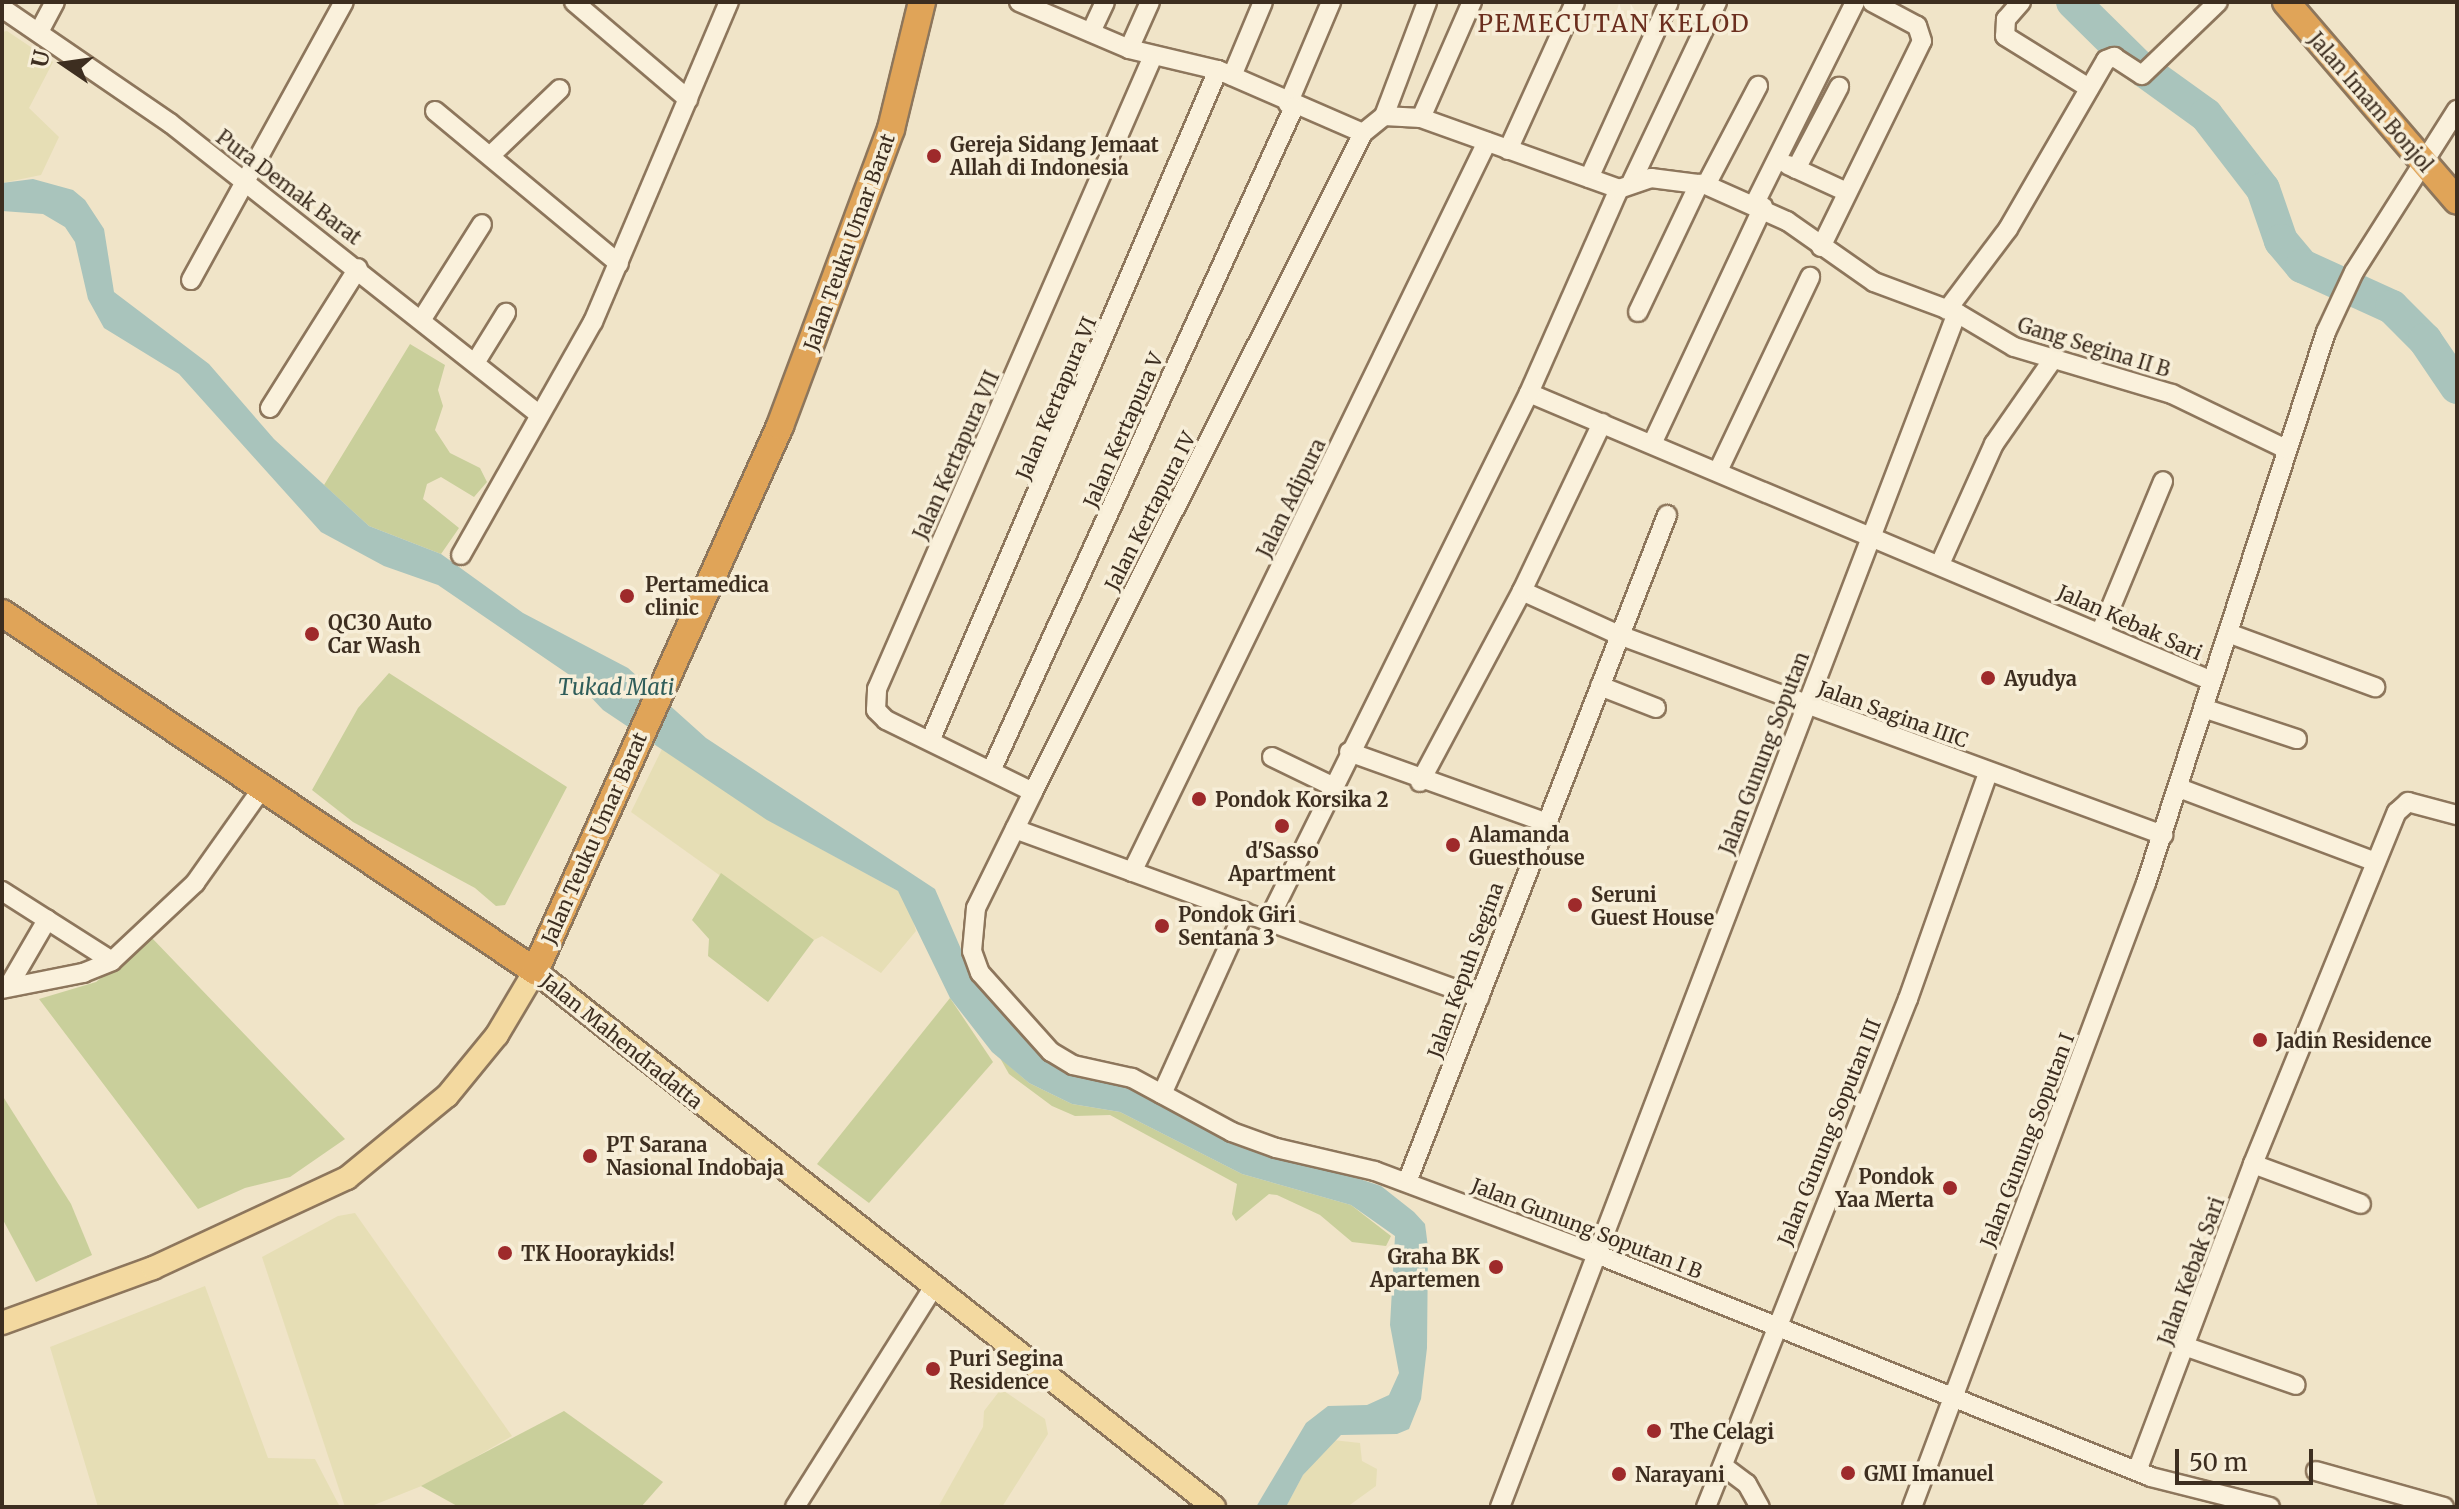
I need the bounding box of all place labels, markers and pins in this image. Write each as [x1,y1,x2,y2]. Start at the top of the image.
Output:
place label: Gereja Sidang Jemaat Allah di Indonesia [950,132,1159,179]
marker: Gereja Sidang Jemaat Allah di Indonesia [925,147,943,165]
place label: Pertamedica clinic [645,572,769,619]
marker: Pertamedica clinic [616,585,638,607]
place label: QC30 Auto Car Wash [328,610,432,657]
marker: QC30 Auto Car Wash [303,625,321,643]
place label: Ayudya [2004,666,2077,690]
marker: Ayudya [1979,669,1997,687]
place label: Pondok Korsika 2 [1215,787,1388,811]
marker: Pondok Korsika 2 [1190,790,1208,808]
marker: d'Sasso Apartment [1273,817,1291,835]
place label: Alamanda Guesthouse [1469,822,1585,869]
marker: Alamanda Guesthouse [1444,836,1462,854]
place label: d'Sasso Apartment [1228,838,1336,885]
place label: Seruni Guest House [1591,882,1714,929]
marker: Seruni Guest House [1566,896,1584,914]
place label: Pondok Giri Sentana 3 [1178,902,1296,949]
marker: Pondok Giri Sentana 3 [1153,917,1171,935]
place label: Jadin Residence [2276,1028,2432,1052]
marker: Jadin Residence [2251,1031,2269,1049]
place label: PT Sarana Nasional Indobaja [606,1132,784,1179]
marker: PT Sarana Nasional Indobaja [581,1147,599,1165]
place label: Pondok Yaa Merta [1836,1164,1934,1211]
marker: Pondok Yaa Merta [1941,1179,1959,1197]
place label: TK Hooraykids! [521,1241,675,1265]
marker: TK Hooraykids! [496,1244,514,1262]
place label: Graha BK Apartemen [1370,1244,1480,1291]
marker: Graha BK Apartemen [1487,1258,1505,1276]
place label: Puri Segina Residence [949,1346,1063,1393]
marker: Puri Segina Residence [924,1360,942,1378]
place label: The Celagi [1670,1419,1774,1443]
marker: The Celagi [1645,1422,1663,1440]
place label: GMI Imanuel [1864,1461,1994,1485]
place label: Narayani [1635,1462,1725,1486]
marker: GMI Imanuel [1839,1464,1857,1482]
marker: Narayani [1610,1465,1628,1483]

